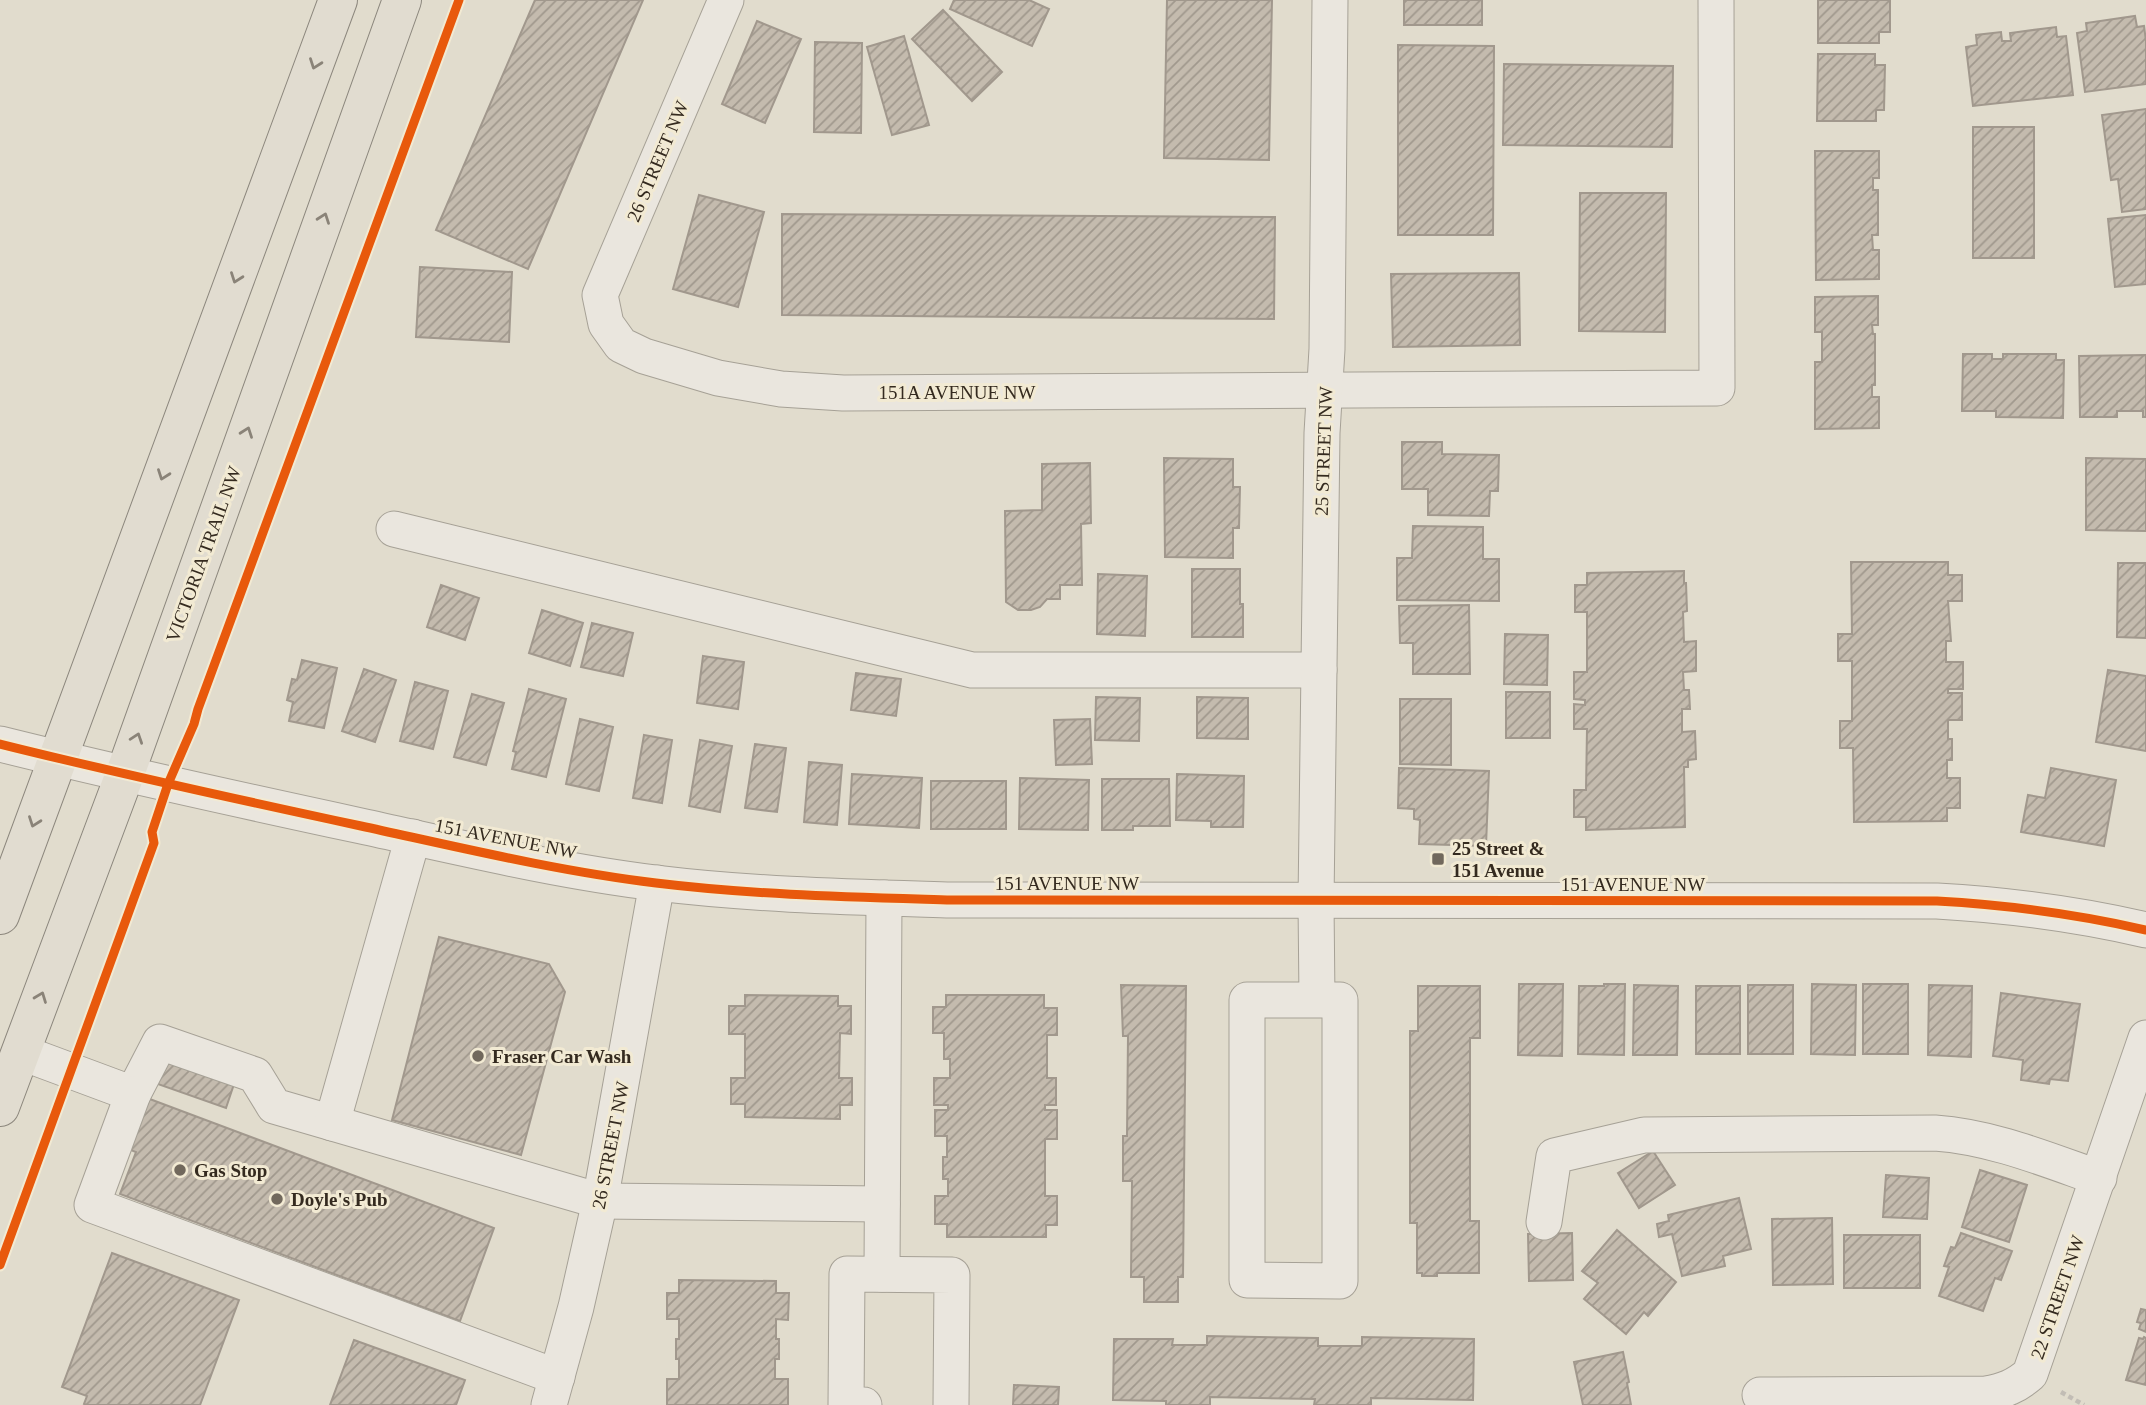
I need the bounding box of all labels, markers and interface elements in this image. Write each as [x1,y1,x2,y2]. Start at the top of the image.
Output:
one-way arrow [309,58,323,70]
street label: 26 STREET NW [622,97,692,225]
one-way arrow [316,212,330,224]
one-way arrow [230,271,244,283]
street label: 151A AVENUE NW [879,382,1036,403]
street label: 25 STREET NW [1311,386,1336,516]
one-way arrow [239,426,253,438]
street label: VICTORIA TRAIL NW [162,463,245,645]
one-way arrow [158,469,172,481]
one-way arrow [129,733,143,745]
street label: 151 AVENUE NW [433,814,579,863]
one-way arrow [28,816,42,828]
place label: 25 Street & 151 Avenue [1452,838,1545,881]
marker: 25 Street & 151 Avenue [1430,851,1446,867]
street label: 151 AVENUE NW [995,873,1139,894]
street label: 151 AVENUE NW [1561,874,1705,895]
one-way arrow [32,992,46,1004]
place label: Fraser Car Wash [492,1046,632,1067]
marker: Fraser Car Wash [470,1048,486,1064]
street label: 26 STREET NW [588,1079,633,1211]
place label: Gas Stop [194,1160,267,1181]
marker: Gas Stop [172,1162,188,1178]
place label: Doyle's Pub [291,1189,388,1210]
marker: Doyle's Pub [269,1191,285,1207]
street label: 22 STREET NW [2026,1232,2088,1362]

